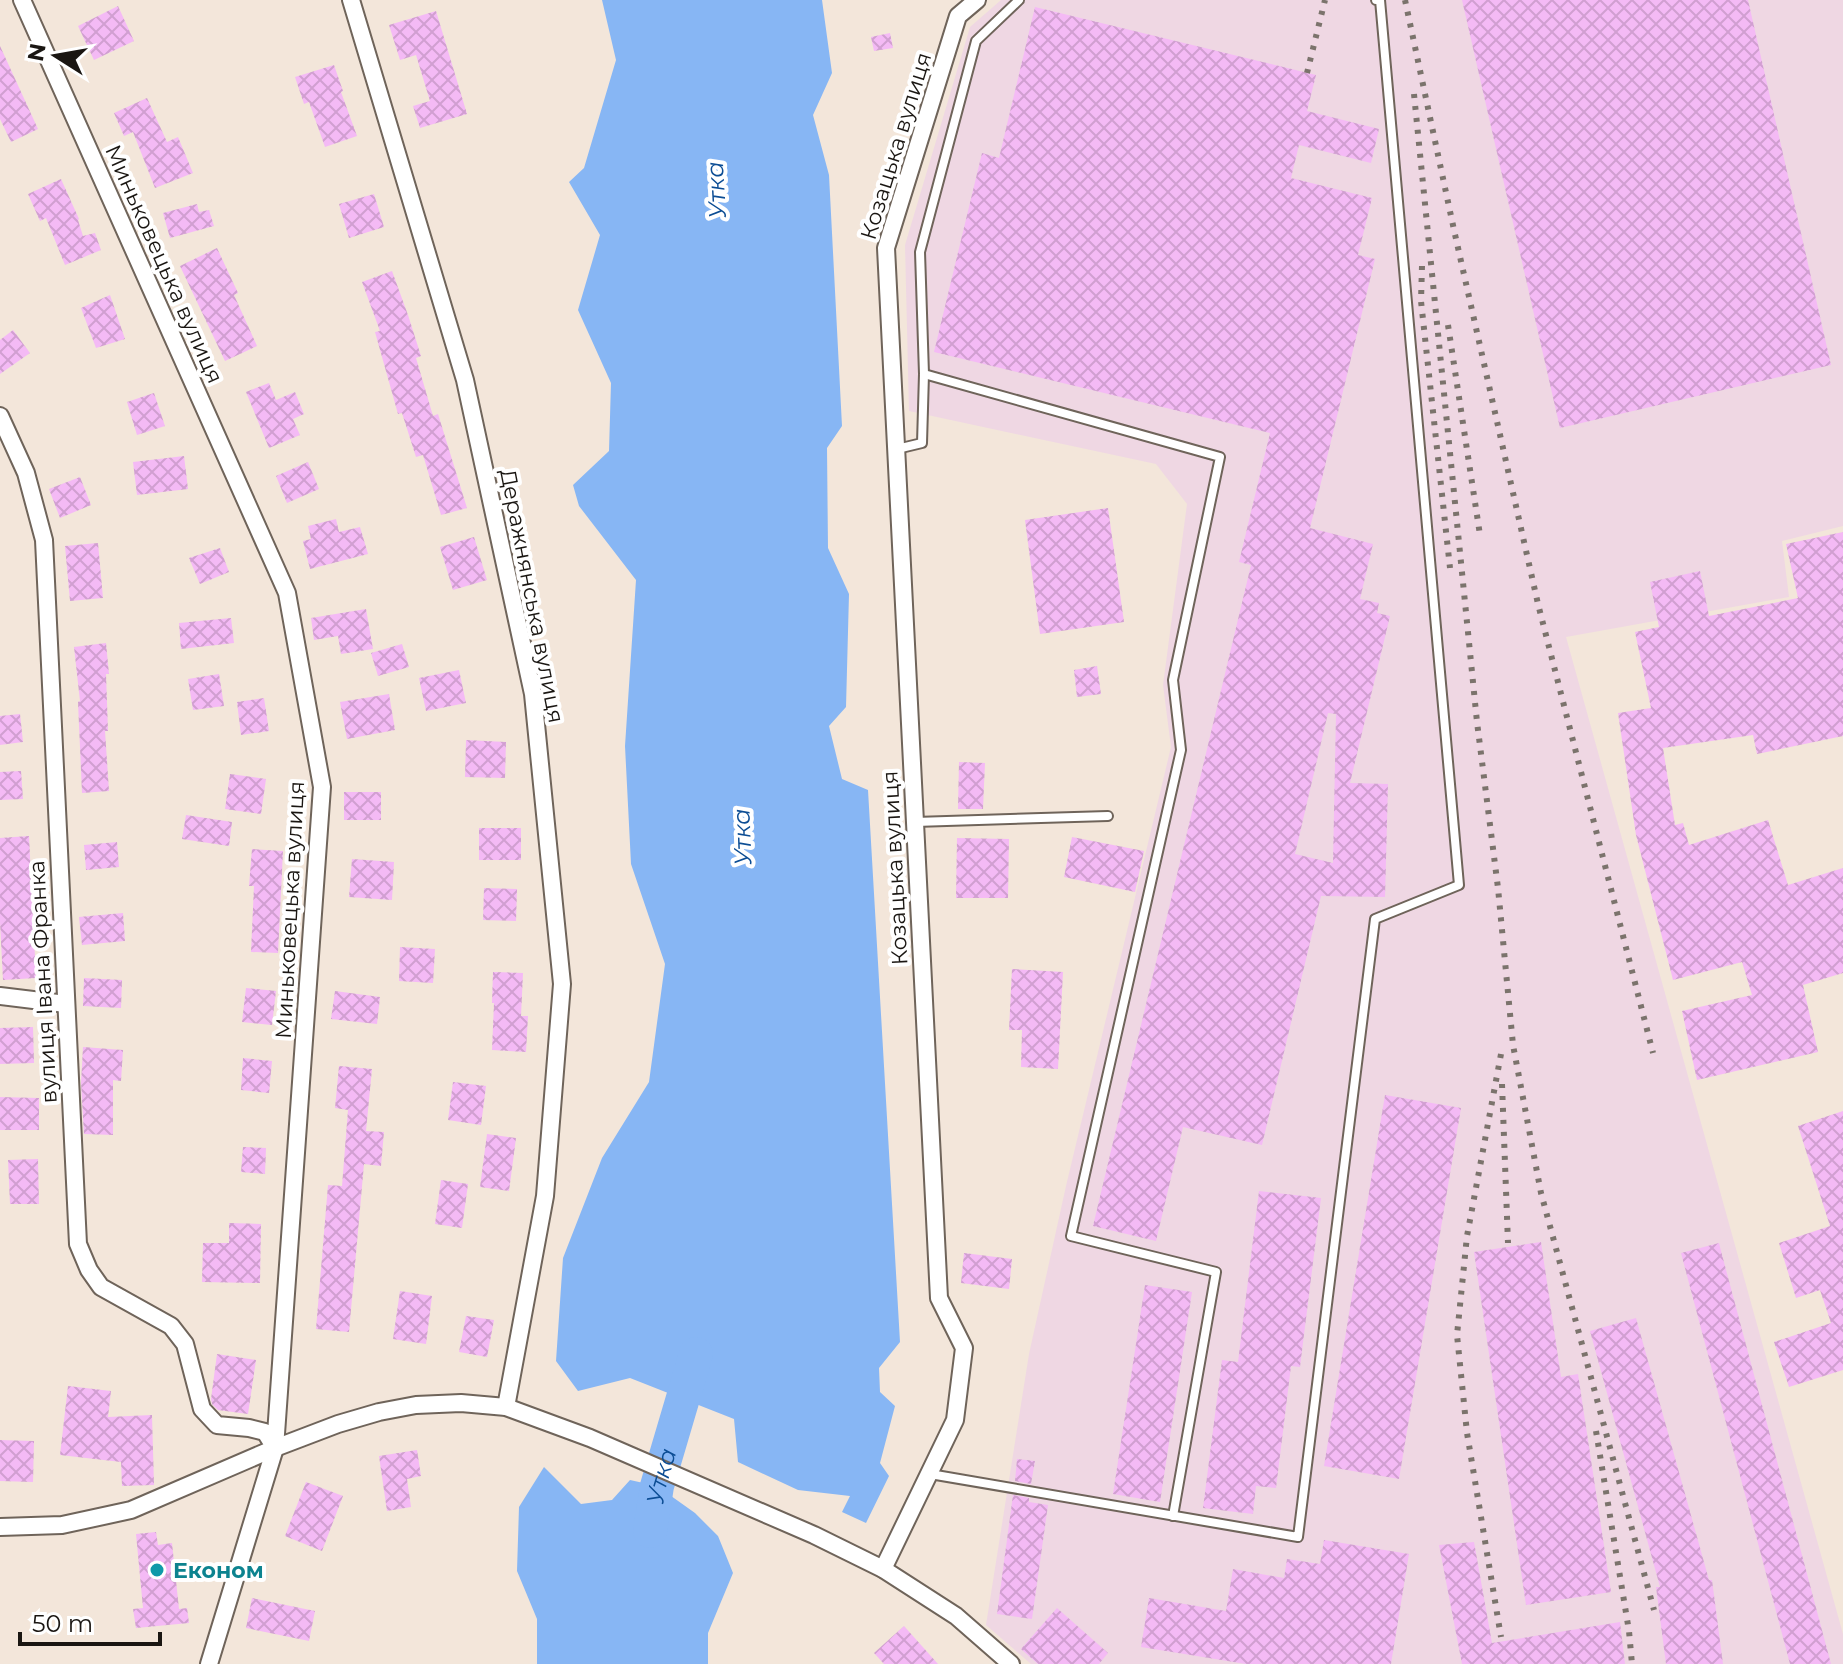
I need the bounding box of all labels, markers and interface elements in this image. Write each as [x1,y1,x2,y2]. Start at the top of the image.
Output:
north arrow [16,16,96,96]
text: N [22,41,52,64]
street label: Козацька вулиця [855,49,937,243]
street label: Миньковецька вулиця [99,141,229,387]
water label: Утка [700,161,732,219]
street label: Деражнянська вулиця [494,467,570,725]
street label: Козацька вулиця [876,770,914,966]
street label: Миньковецька вулиця [270,780,310,1040]
water label: Утка [727,808,757,866]
street label: вулиця Івана Франка [23,860,63,1104]
water label: Утка [640,1444,682,1506]
place label: Економ [173,1557,264,1584]
marker: Економ [148,1561,166,1579]
scale bar [20,1596,160,1646]
text: 50 m [32,1609,93,1638]

